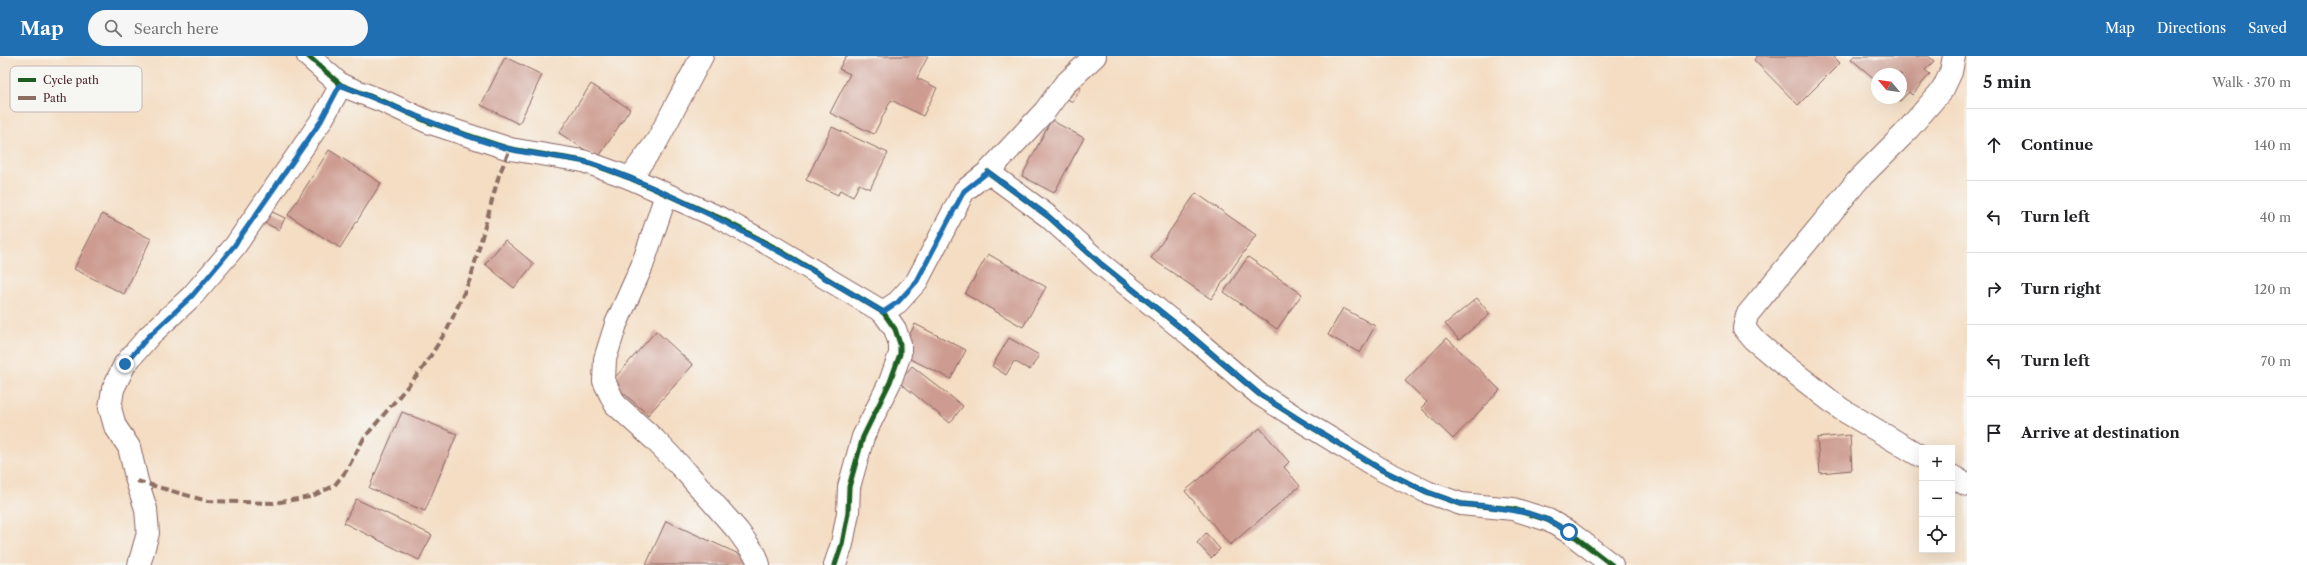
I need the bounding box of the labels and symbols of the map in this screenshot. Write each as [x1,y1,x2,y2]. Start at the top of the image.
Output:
legend [10,66,142,112]
north arrow [1871,68,1907,104]
text: Cycle path [43,73,99,87]
text: Path [43,91,67,105]
route end [116,355,134,373]
route start [1560,523,1578,541]

